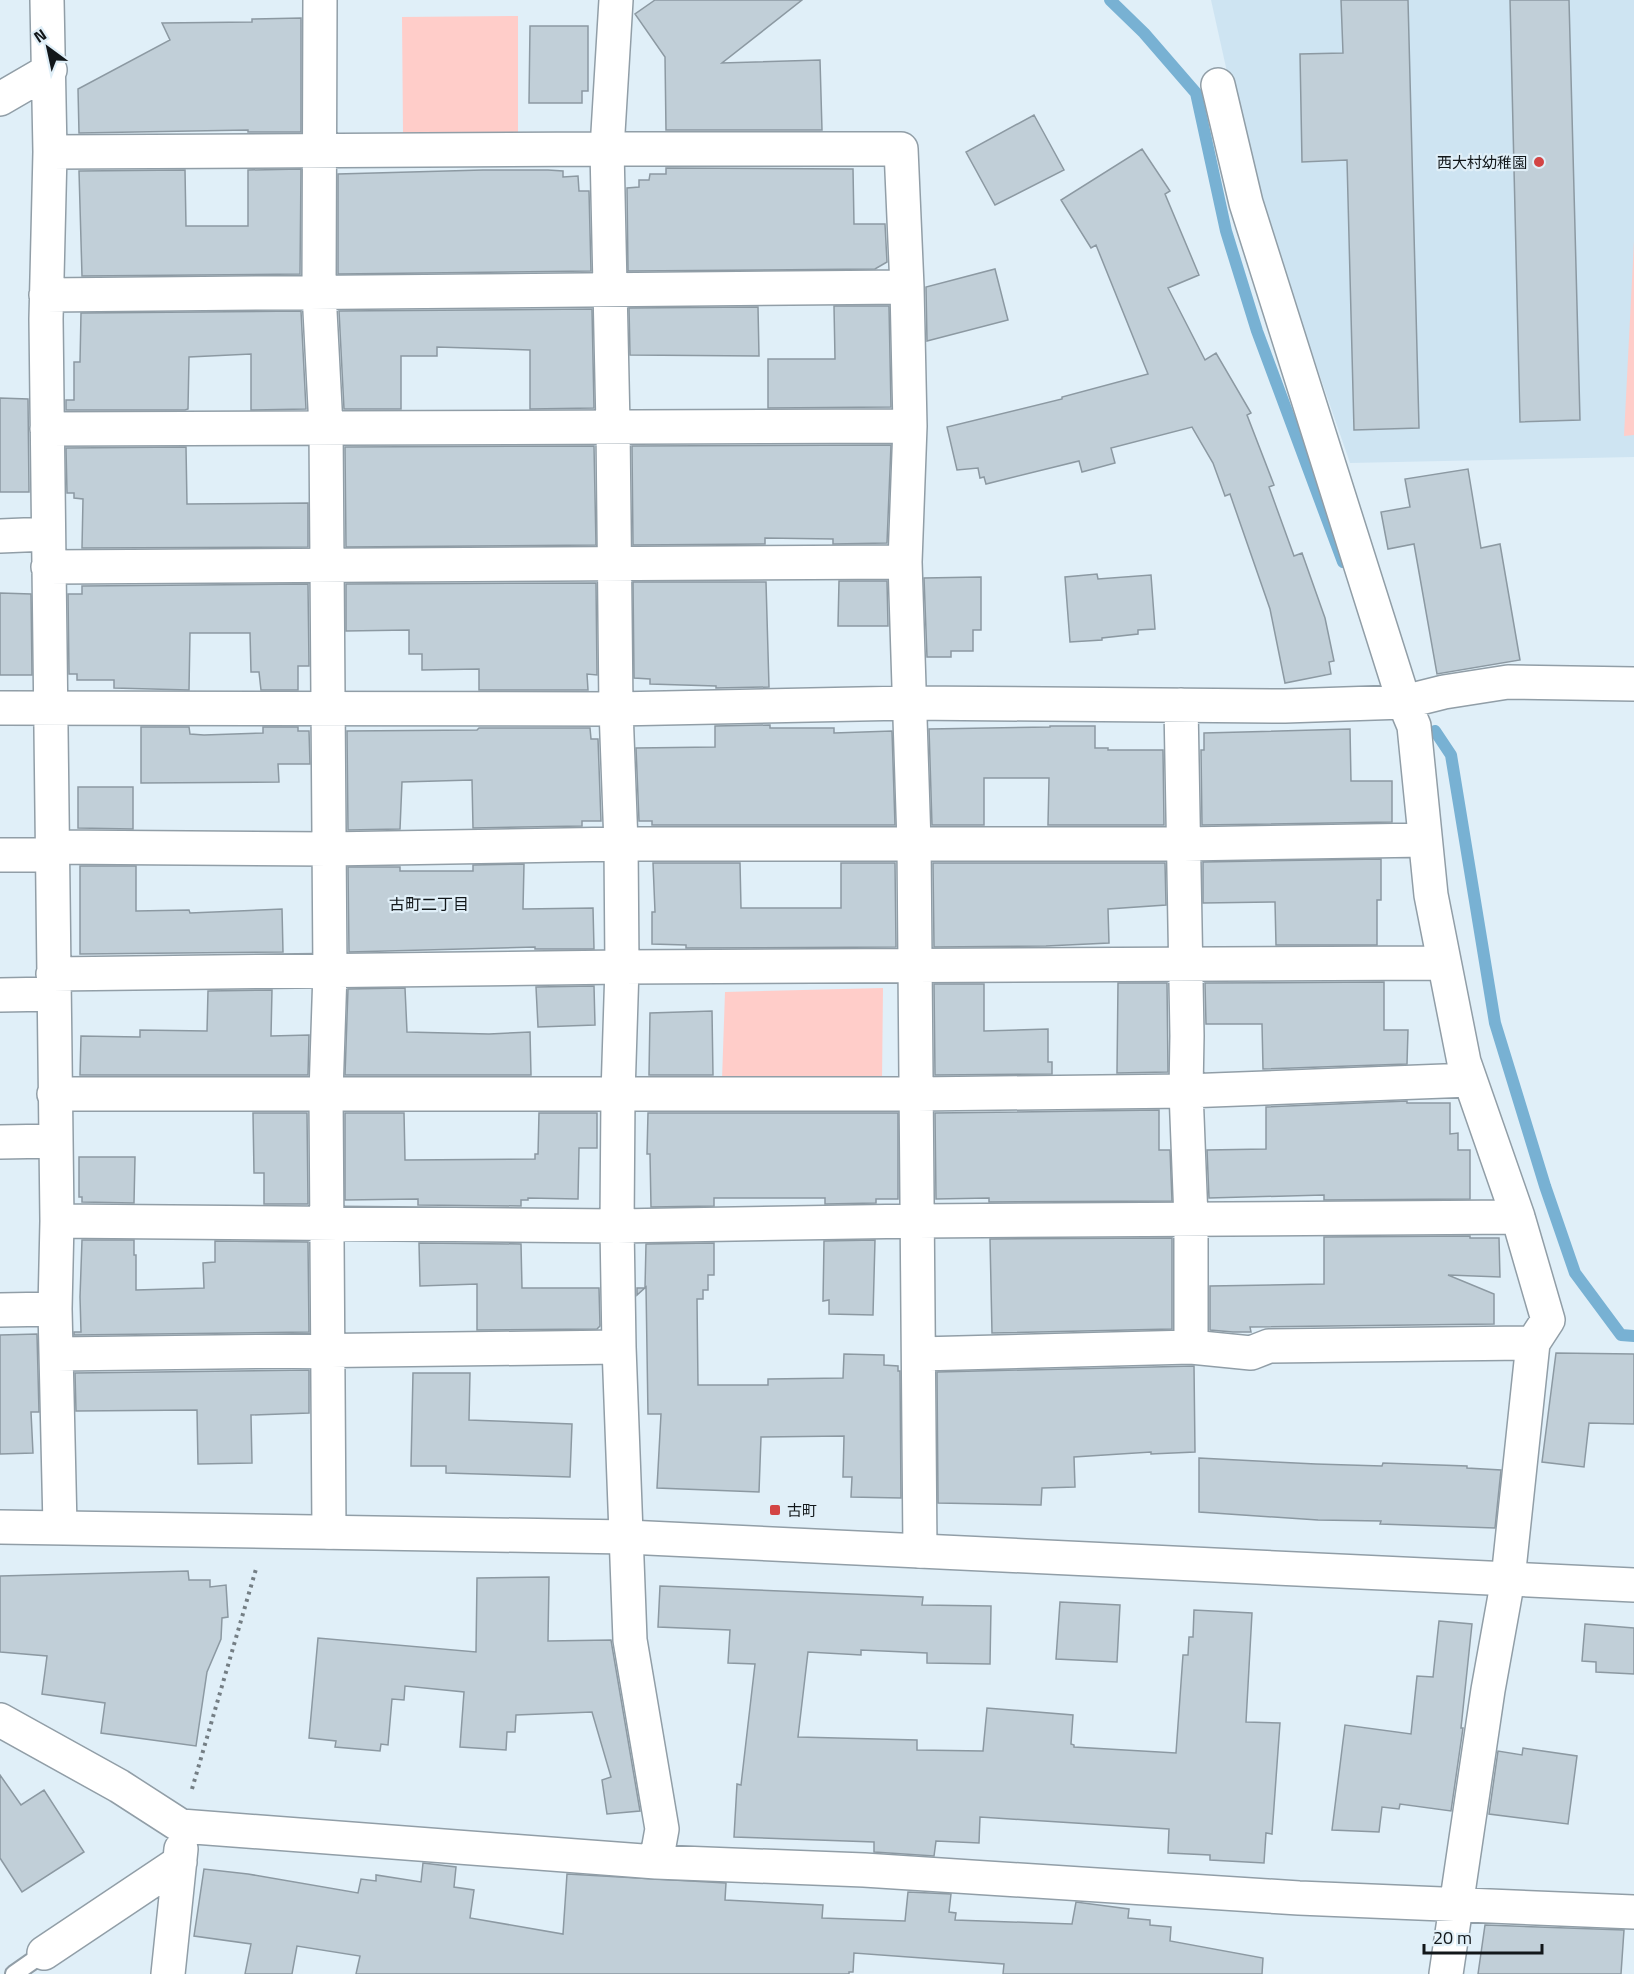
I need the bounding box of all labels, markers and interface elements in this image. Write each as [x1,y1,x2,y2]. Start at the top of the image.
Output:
north arrow [18,18,78,78]
text: N [29,22,51,49]
place label: 西大村幼稚園 [1437,151,1527,174]
marker: 西大村幼稚園 [1532,155,1546,169]
district label: 古町二丁目 [389,892,469,916]
place label: 古町 [787,1499,817,1522]
marker: 古町 [768,1503,782,1517]
scale bar [1424,1917,1542,1955]
text: 20 m [1433,1924,1472,1951]

